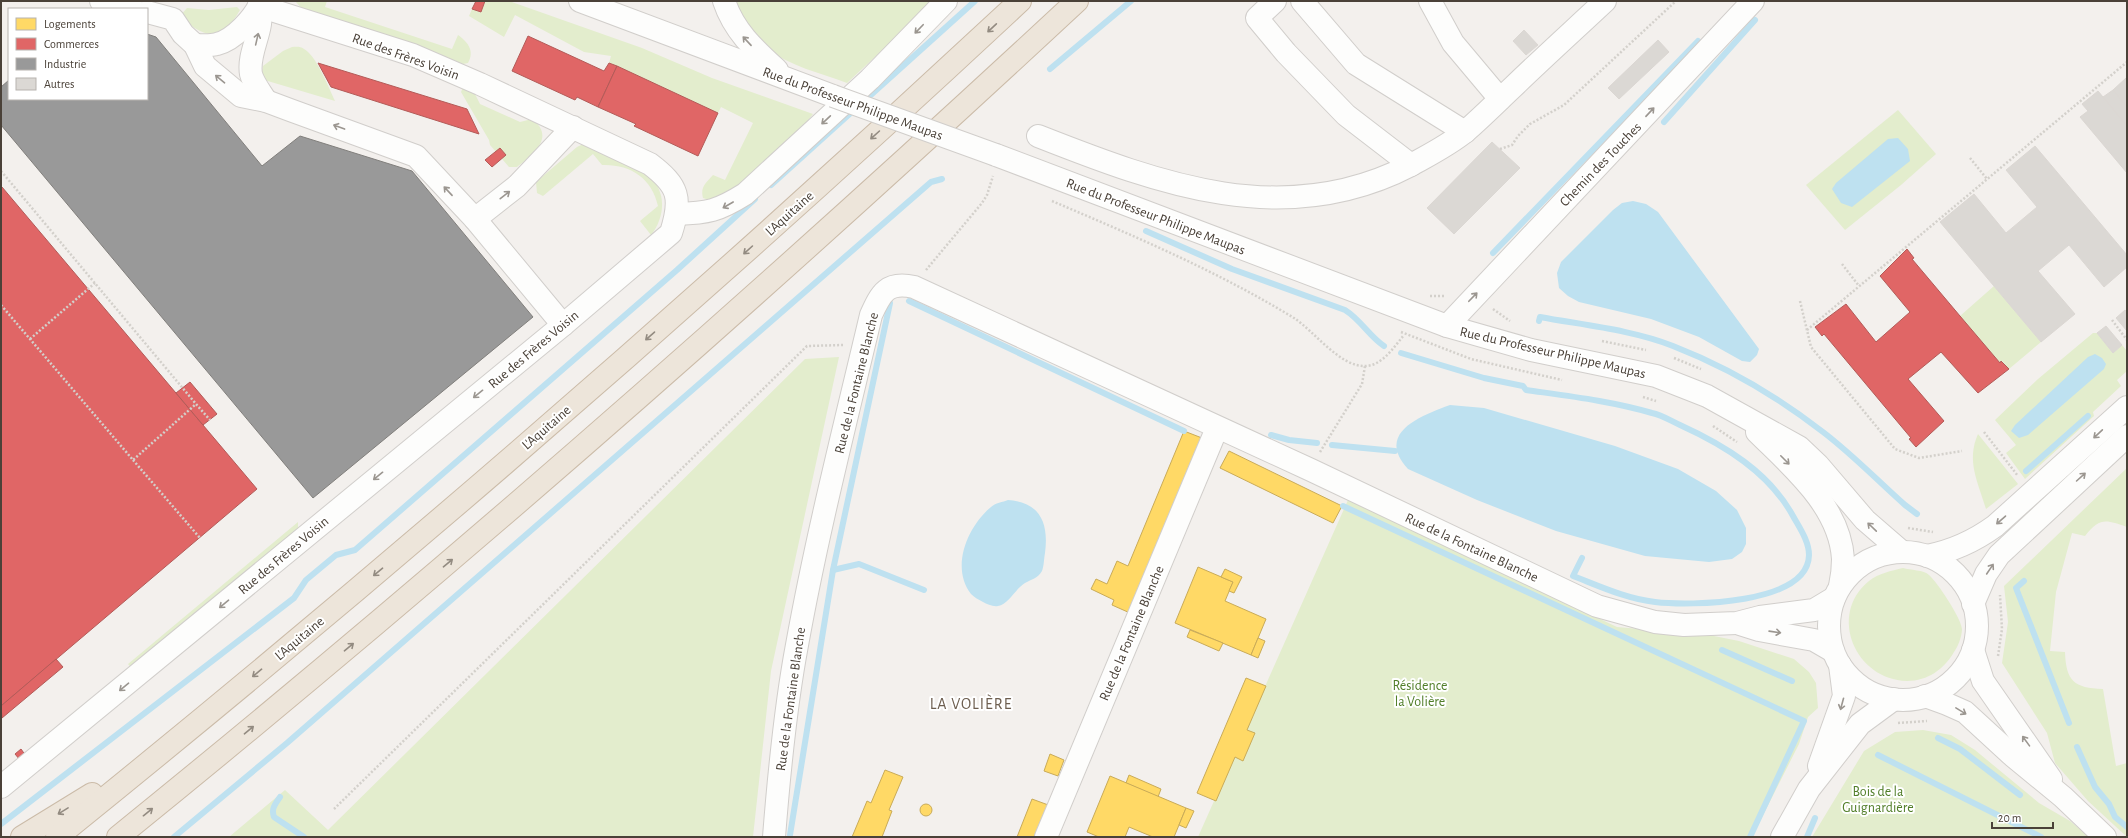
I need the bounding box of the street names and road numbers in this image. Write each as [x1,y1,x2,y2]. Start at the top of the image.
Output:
street label: Rue des Frères Voisin [350,31,461,83]
street label: Rue du Professeur Philippe Maupas [761,65,945,143]
street label: Chemin des Touches [1557,120,1644,209]
street label: Rue du Professeur Philippe Maupas [1064,176,1247,258]
street label: L'Aquitaine [763,189,816,239]
street label: Rue des Frères Voisin [486,308,581,391]
street label: Rue de la Fontaine Blanche [833,311,881,455]
street label: Rue du Professeur Philippe Maupas [1458,325,1647,381]
street label: L'Aquitaine [520,403,574,453]
street label: Rue de la Fontaine Blanche [1403,511,1540,585]
street label: Rue des Frères Voisin [236,514,331,597]
street label: Rue de la Fontaine Blanche [1097,564,1167,703]
street label: L'Aquitaine [272,614,327,663]
street label: Rue de la Fontaine Blanche [774,626,808,772]

